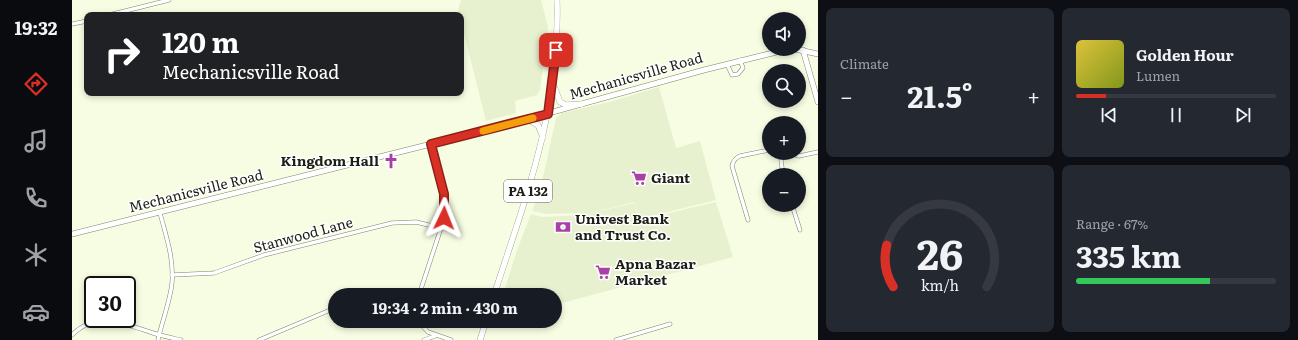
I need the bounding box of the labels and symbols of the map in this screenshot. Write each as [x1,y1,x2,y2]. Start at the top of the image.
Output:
pin [539,33,573,67]
street label: Mechanicsville Road [567,46,705,104]
place label: Kingdom Hall [281,150,379,170]
church icon: Kingdom Hall [382,152,400,170]
street label: Mechanicsville Road [126,164,266,216]
place label: Giant [651,167,691,187]
supermarket icon: Giant [630,169,648,187]
road number: PA 132 [504,180,552,202]
position arrow [423,197,465,239]
place label: Univest Bank and Trust Co. [575,208,671,244]
street label: Stanwood Lane [251,211,355,257]
bank icon: Univest Bank and Trust Co. [554,218,572,236]
place label: Apna Bazar Market [615,253,696,289]
supermarket icon: Apna Bazar Market [594,263,612,281]
speed limit sign: 30 [84,276,136,328]

